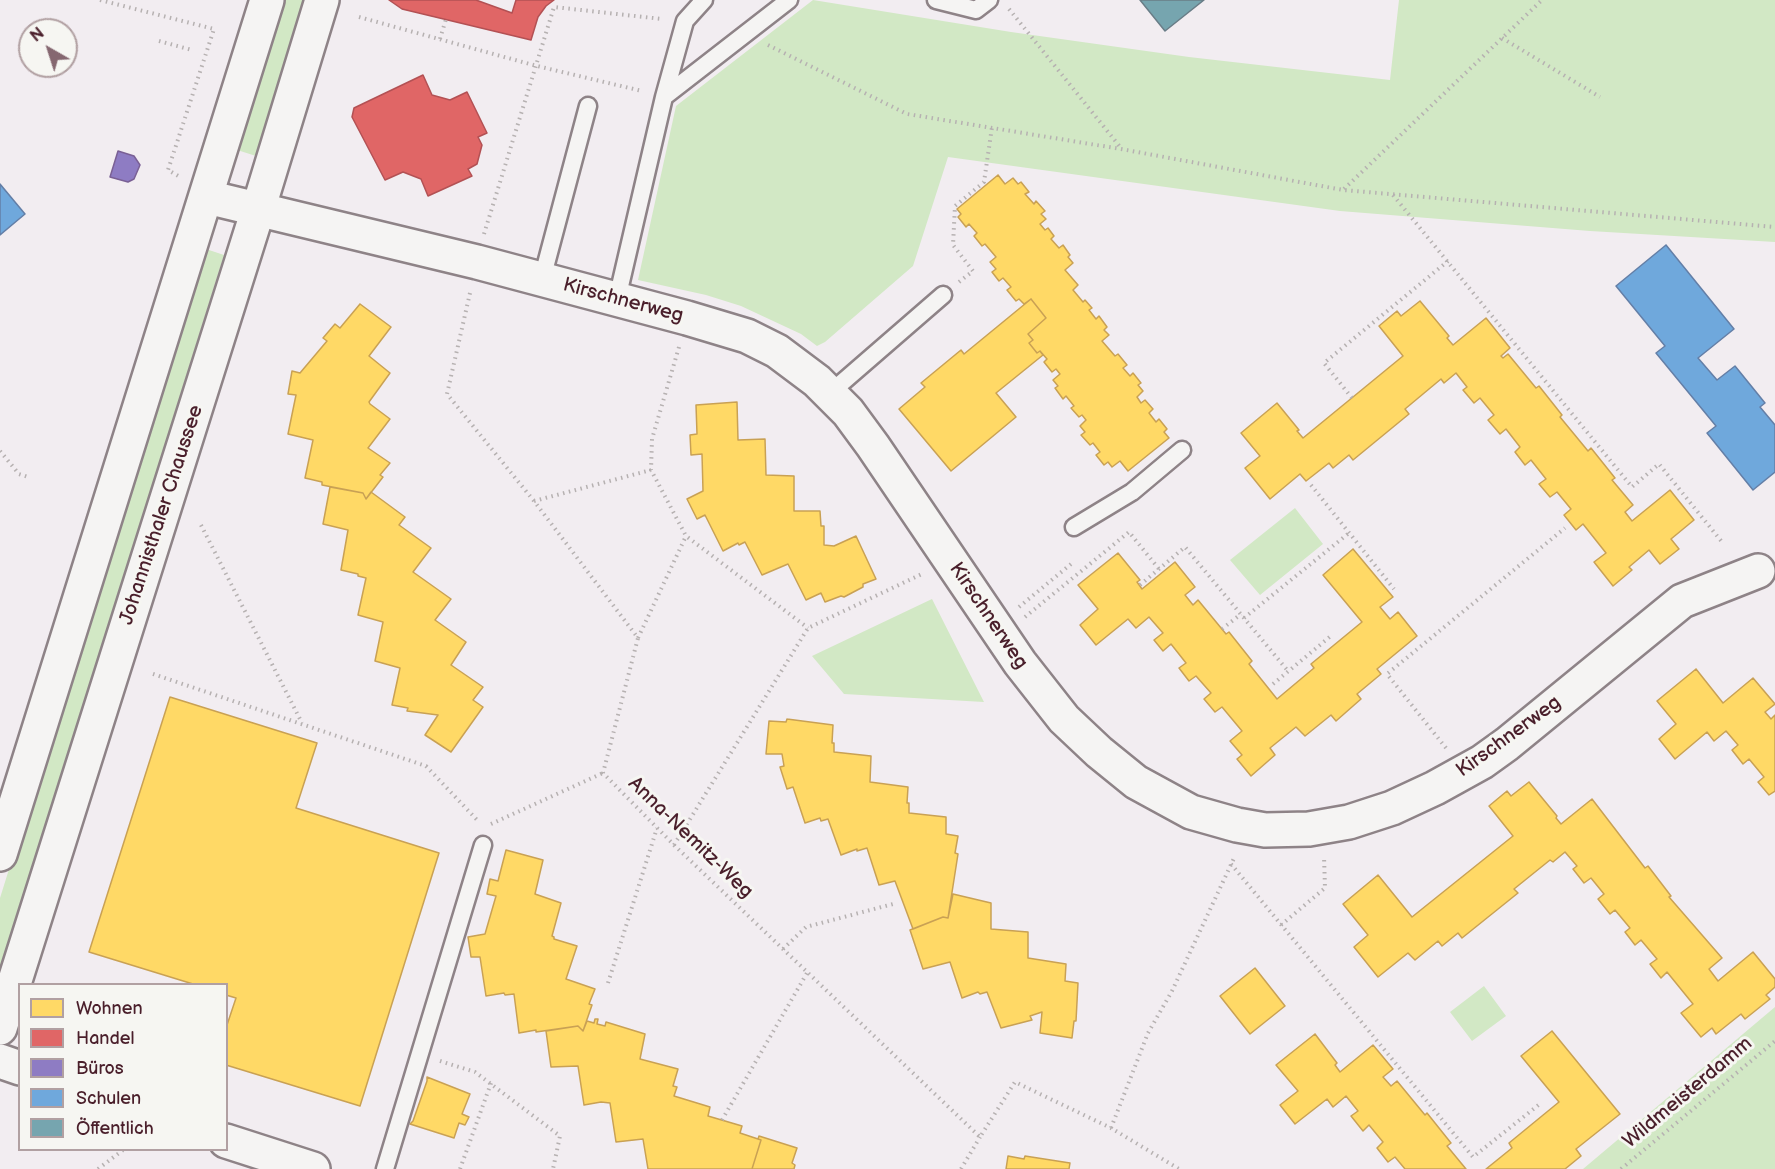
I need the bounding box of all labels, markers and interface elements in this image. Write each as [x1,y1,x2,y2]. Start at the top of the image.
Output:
north arrow [18,18,78,78]
text: N [27,24,48,46]
street label: Kirschnerweg [560,273,686,329]
street label: Johannisthaler Chaussee [115,402,209,628]
street label: Kirschnerweg [944,558,1032,674]
street label: Kirschnerweg [1452,691,1566,783]
street label: Anna-Nemitz-Weg [623,772,757,904]
legend [18,983,228,1151]
text: Wohnen [76,998,143,1019]
text: Handel [76,1028,135,1049]
street label: Wildmeisterdamm [1619,1032,1757,1154]
text: Büros [76,1058,124,1079]
text: Schulen [76,1088,141,1109]
text: Öffentlich [76,1118,154,1139]

